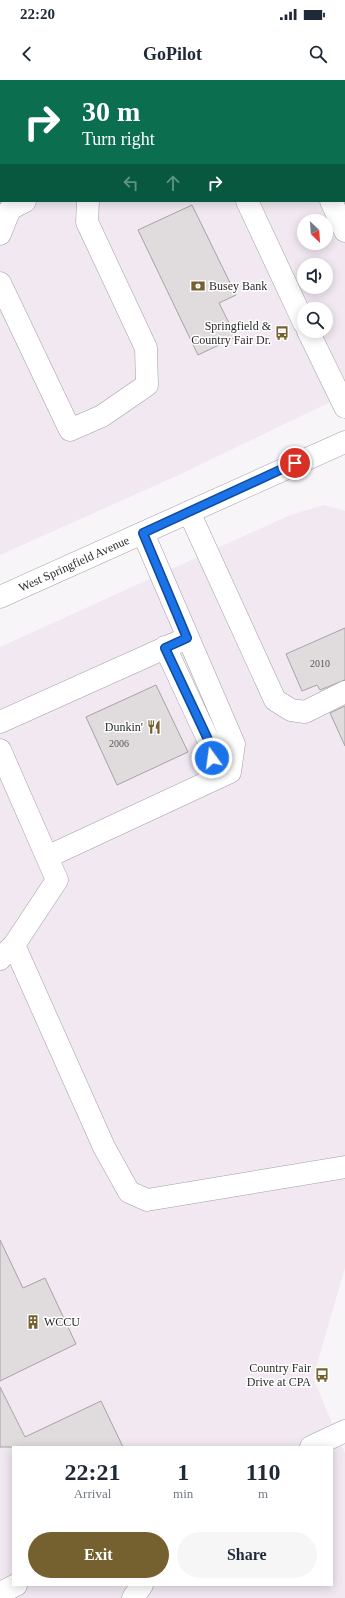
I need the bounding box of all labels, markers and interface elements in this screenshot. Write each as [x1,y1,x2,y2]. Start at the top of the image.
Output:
text: 22:20 [20,6,55,22]
icon: back [16,43,38,65]
icon: search [307,43,329,65]
text: GoPilot [143,44,202,64]
icon: right [16,96,68,148]
text: 30 m [82,96,140,127]
text: Turn right [82,129,155,149]
icon: left [120,172,142,194]
icon: ahead [162,172,184,194]
icon: right [204,172,226,194]
north arrow [297,214,333,250]
map controls [297,214,333,338]
button: sound [297,258,333,294]
bank icon: Busey Bank [190,278,206,294]
place label: Busey Bank [209,279,267,293]
button: search [297,302,333,338]
place label: Springfield & Country Fair Dr. [191,319,272,347]
bus stop icon: Springfield & Country Fair Dr. [274,325,290,341]
pin [278,446,312,480]
icon: arrive [284,452,306,474]
street label: West Springfield Avenue [16,533,131,595]
house number: 2010 [310,658,330,669]
restaurant icon: Dunkin' [146,719,162,735]
place label: Dunkin' [105,720,143,734]
position arrow [191,737,233,779]
house number: 2006 [109,738,129,749]
building icon: WCCU [25,1314,41,1330]
place label: WCCU [44,1315,80,1329]
place label: Country Fair Drive at CPA [247,1361,311,1389]
bus stop icon: Country Fair Drive at CPA [314,1367,330,1383]
text: 22:21 [65,1459,121,1485]
text: 1 [177,1459,189,1485]
text: 110 [246,1459,280,1485]
text: Arrival [74,1486,111,1501]
text: min [173,1486,193,1501]
text: m [258,1486,268,1501]
button: Exit [28,1532,169,1578]
button: Share [177,1532,317,1578]

